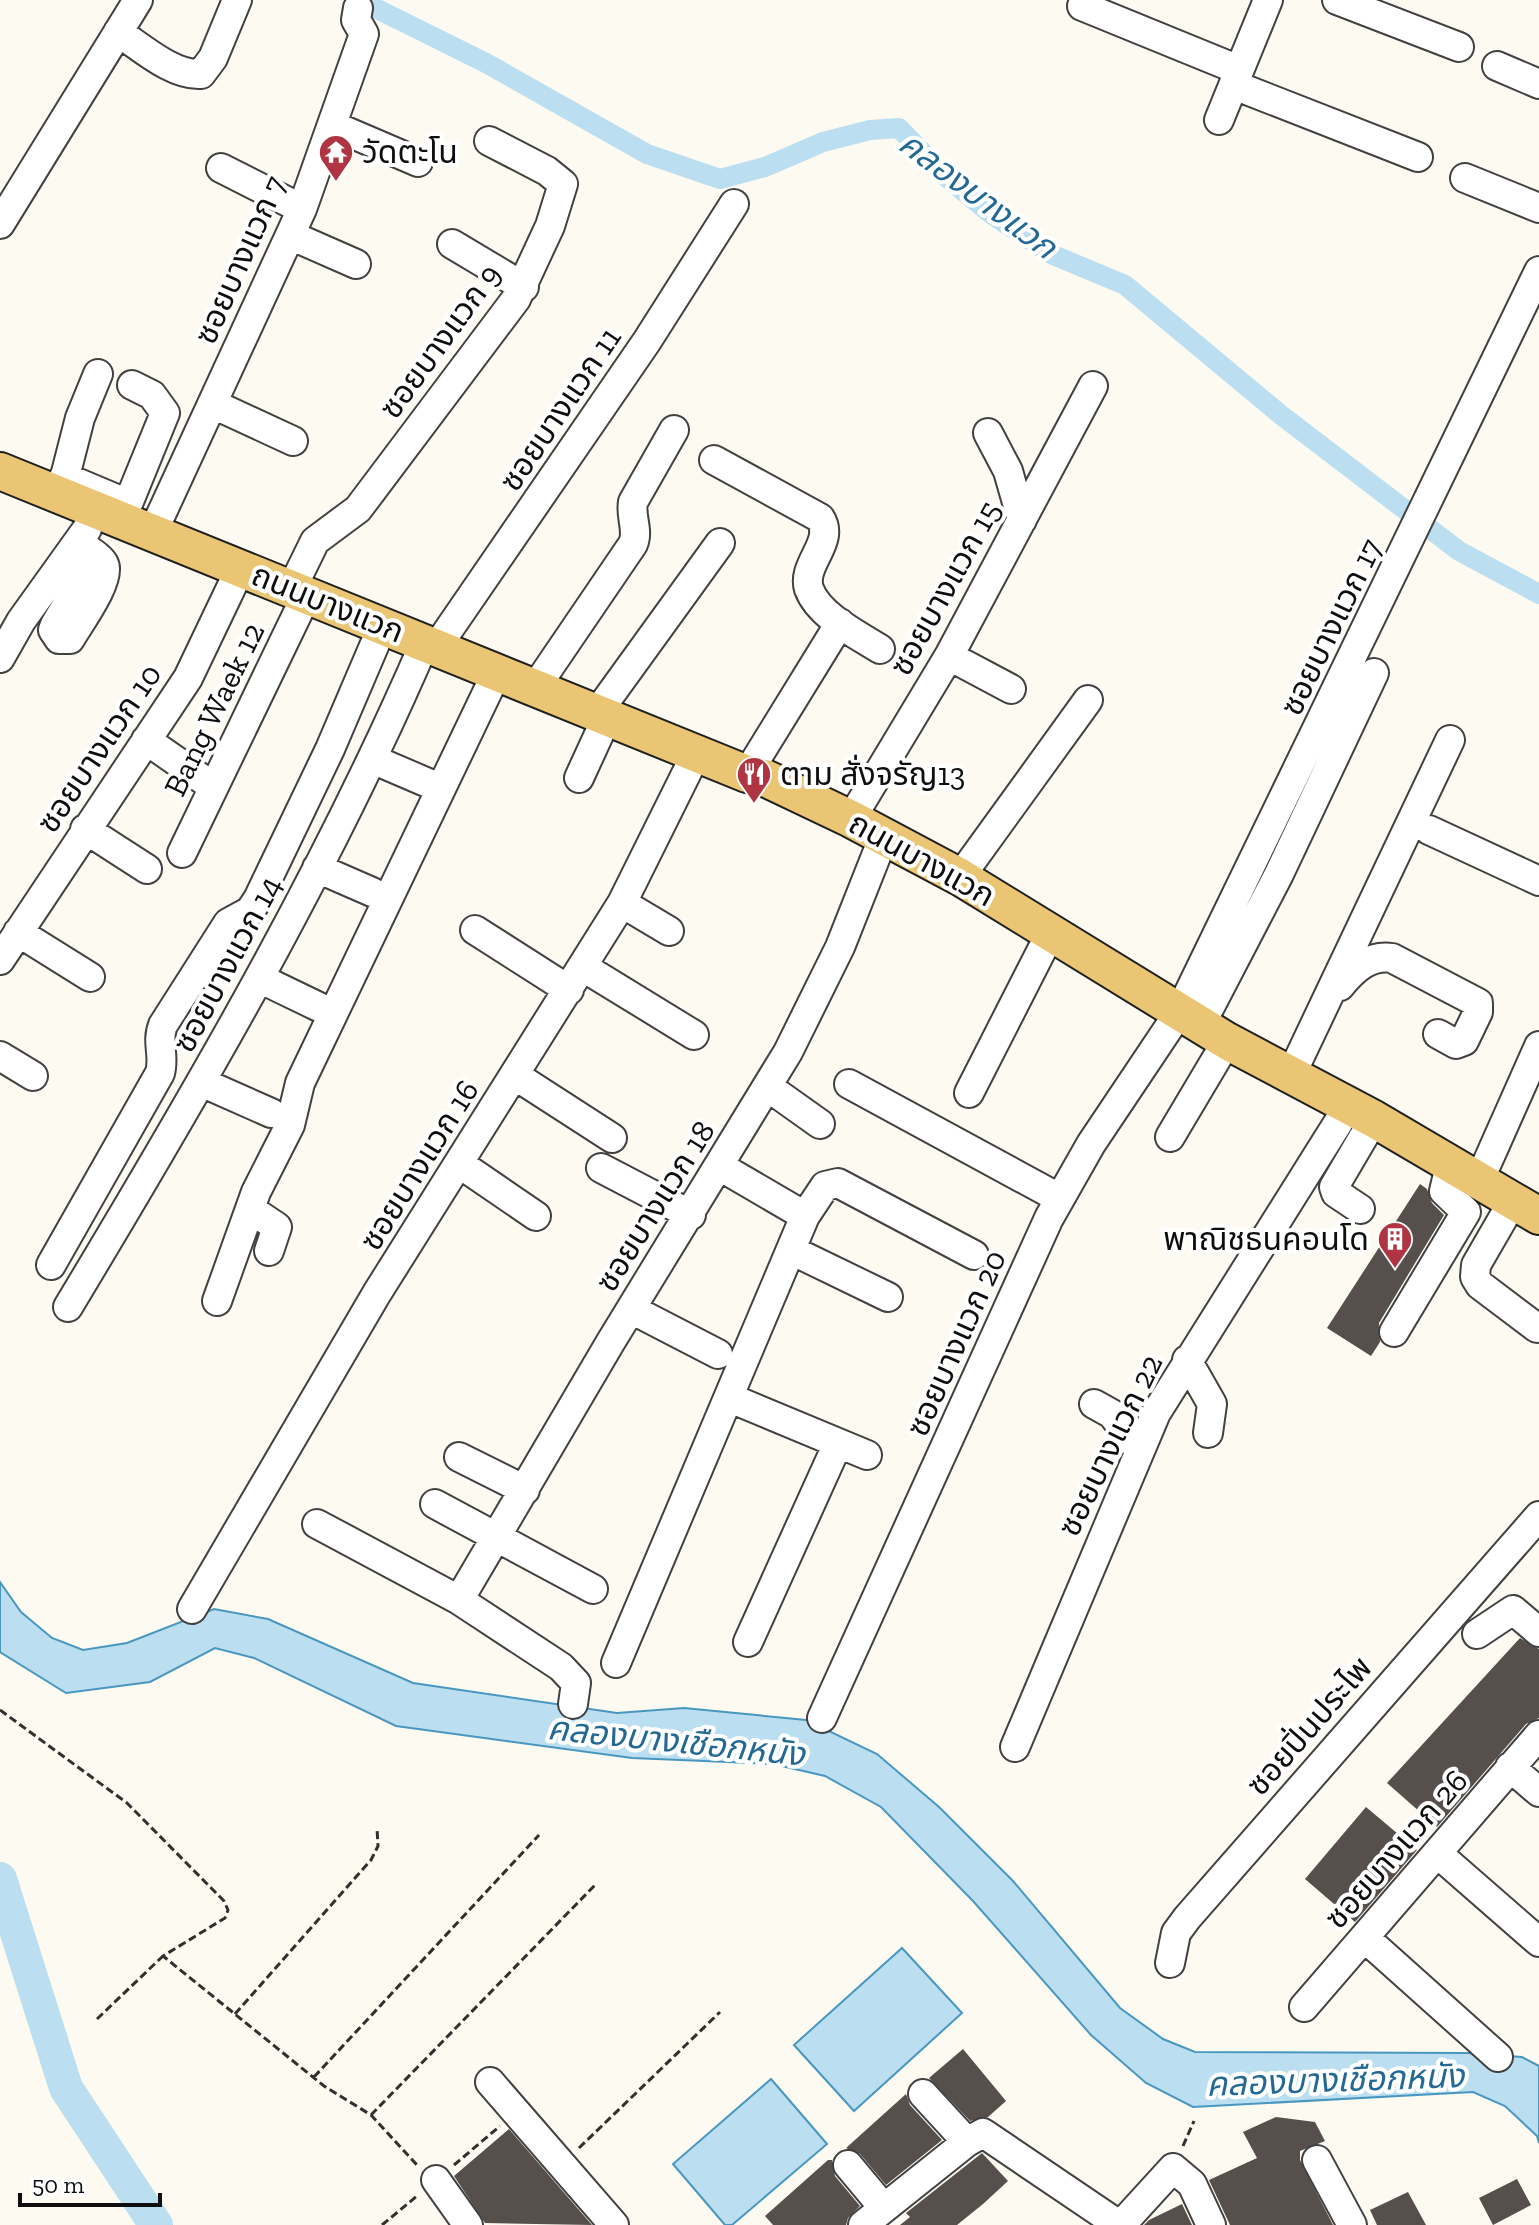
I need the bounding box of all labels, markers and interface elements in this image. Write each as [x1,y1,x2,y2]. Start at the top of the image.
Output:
water label: คลองบางแวก [891,122,1066,269]
temple icon: วัดตะโน [317,133,355,183]
place label: วัดตะโน [362,133,458,171]
street label: ซอยบางแวก 7 [186,170,294,350]
street label: ซอยบางแวก 9 [371,256,509,426]
street label: ซอยบางแวก 11 [491,320,629,498]
street label: ซอยบางแวก 15 [881,494,1009,682]
street label: ซอยบางแวก 17 [1272,533,1390,721]
street label: ถนนบางแวก [246,555,410,651]
street label: Bang Waek 12 [156,616,272,802]
street label: ซอยบางแวก 10 [29,656,169,840]
place label: ตาม สั่งจรัญ13 [780,754,965,793]
restaurant icon: ตาม สั่งจรัญ13 [735,755,773,805]
street label: ถนนบางแวก [842,803,1002,915]
street label: ซอยบางแวก 14 [165,869,289,1059]
street label: ซอยบางแวก 16 [351,1073,487,1257]
street label: ซอยบางแวก 18 [587,1114,723,1298]
place label: พาณิชธนคอนโด [1163,1220,1369,1258]
building icon: พาณิชธนคอนโด [1376,1220,1414,1270]
street label: ซอยบางแวก 20 [898,1244,1014,1442]
street label: ซอยบางแวก 22 [1050,1348,1170,1542]
street label: ซอยปิ่นประไพ [1238,1648,1380,1803]
water label: คลองบางเชือกหนัง [546,1707,808,1775]
street label: ซอยบางแวก 26 [1317,1762,1475,1936]
water label: คลองบางเชือกหนัง [1205,2055,1466,2105]
scale bar [20,2157,160,2207]
text: 50 m [32,2170,85,2199]

